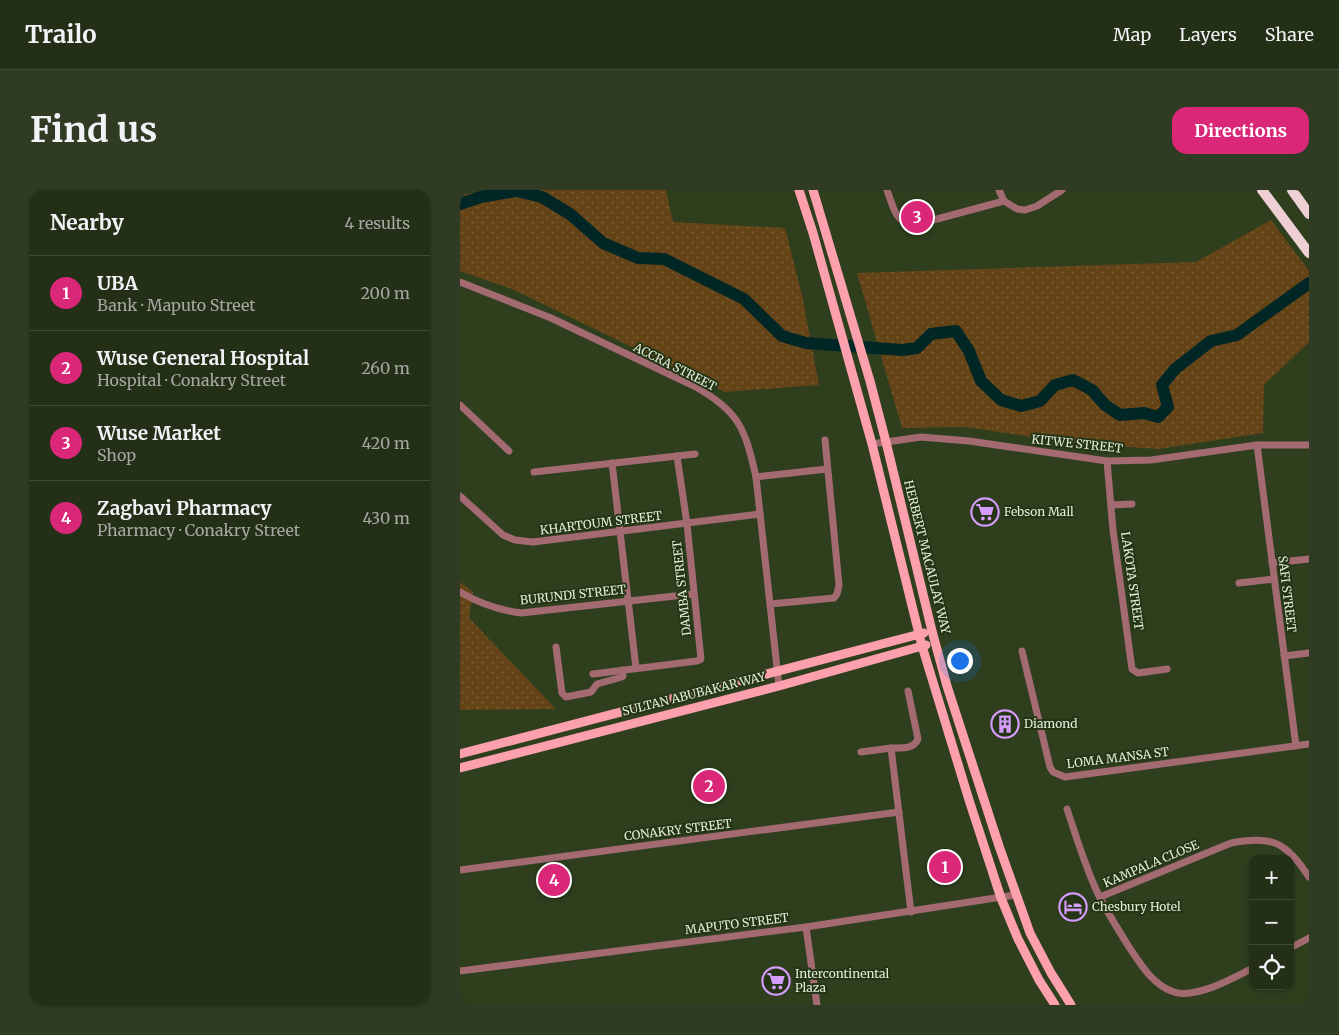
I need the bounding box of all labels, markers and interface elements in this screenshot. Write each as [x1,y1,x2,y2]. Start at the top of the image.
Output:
text: Trailo [25,19,97,50]
text: Map [1113,23,1151,46]
text: Layers [1179,23,1237,46]
text: Share [1265,23,1314,46]
button: Directions [1172,107,1309,154]
text: Find us [30,108,157,152]
pin: 3 [901,198,933,236]
text: Nearby [50,209,124,236]
text: 4 results [344,213,410,233]
text: UBA [97,271,138,295]
text: 1 [62,283,70,303]
text: 200 m [360,283,410,303]
text: Bank · Maputo Street [97,295,256,315]
street label: ACCRA STREET [630,339,720,394]
text: Wuse General Hospital [97,346,309,370]
text: 2 [61,358,71,378]
text: 260 m [361,358,410,378]
text: Hospital · Conakry Street [97,370,286,390]
text: Wuse Market [97,421,221,445]
street label: KITWE STREET [1031,431,1124,456]
text: 3 [61,433,71,453]
text: 420 m [362,433,410,453]
text: Shop [97,445,136,465]
street label: HERBERT MACAULAY WAY [901,478,954,636]
text: Zagbavi Pharmacy [97,496,272,520]
supermarket icon: Febson Mall [970,497,1000,527]
place label: Febson Mall [1004,504,1074,519]
street label: KHARTOUM STREET [539,507,663,537]
text: 4 [61,508,71,528]
text: 430 m [363,508,410,528]
text: Pharmacy · Conakry Street [97,520,300,540]
street label: LAKOTA STREET [1118,531,1147,632]
street label: DAMBA STREET [669,539,694,637]
street label: SAFI STREET [1275,555,1300,634]
street label: BURUNDI STREET [519,581,627,608]
your location [947,648,973,674]
street label: SULTAN ABUBAKAR WAY [620,668,768,719]
building icon: Diamond [990,709,1020,739]
place label: Diamond [1024,716,1077,731]
street label: LOMA MANSA ST [1066,744,1171,771]
pin: 2 [693,767,725,805]
street label: CONAKRY STREET [623,815,733,844]
street label: KAMPALA CLOSE [1101,836,1201,890]
pin: 1 [929,848,961,886]
map controls [1249,855,1294,990]
button: + [1249,855,1294,900]
pin: 4 [538,861,570,899]
hotel icon: Chesbury Hotel [1058,892,1088,922]
place label: Chesbury Hotel [1092,899,1181,914]
button: − [1249,900,1294,945]
street label: MAPUTO STREET [684,910,790,937]
button: locate [1249,945,1294,990]
supermarket icon: Intercontinental Plaza [761,966,791,996]
place label: Intercontinental Plaza [795,966,889,995]

